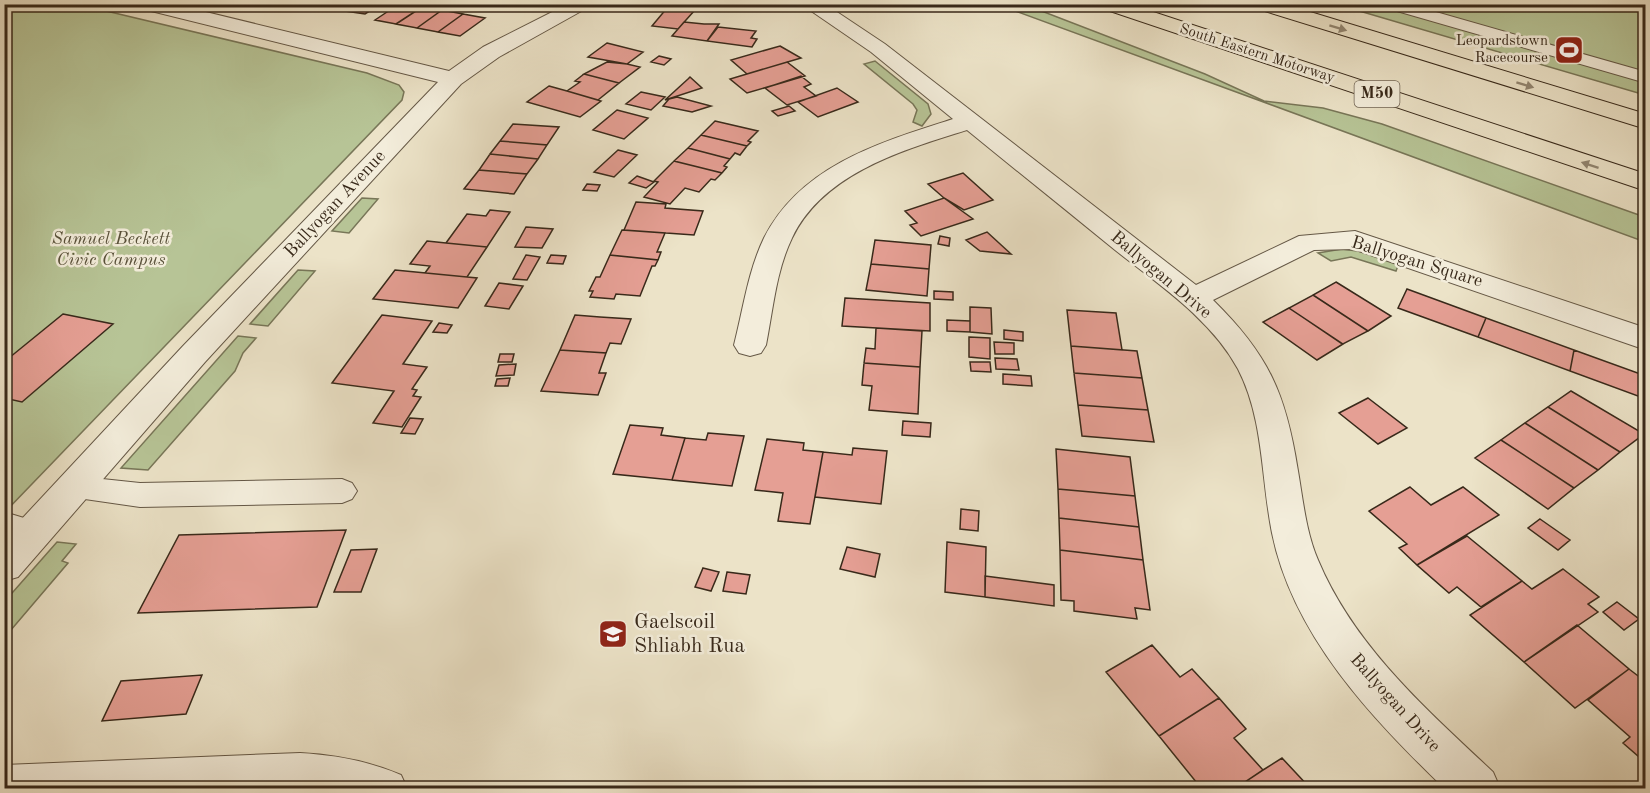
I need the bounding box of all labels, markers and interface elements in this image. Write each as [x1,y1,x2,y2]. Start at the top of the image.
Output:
street label: South Eastern Motorway [1177,22,1337,86]
one-way arrow [1329,24,1347,33]
place label: Leopardstown Racecourse [1456,34,1548,66]
sports icon: Leopardstown Racecourse [1553,34,1585,66]
one-way arrow [1516,80,1534,90]
road number: M50 [1354,81,1400,107]
street label: Ballyogan Avenue [281,147,389,261]
one-way arrow [1581,160,1599,169]
street label: Ballyogan Drive [1107,228,1215,322]
park label: Samuel Beckett Civic Campus [52,230,170,269]
street label: Ballyogan Square [1349,233,1485,291]
place label: Gaelscoil Shliabh Rua [634,612,745,657]
school or university icon: Gaelscoil Shliabh Rua [597,618,629,650]
street label: Ballyogan Drive [1346,650,1444,756]

